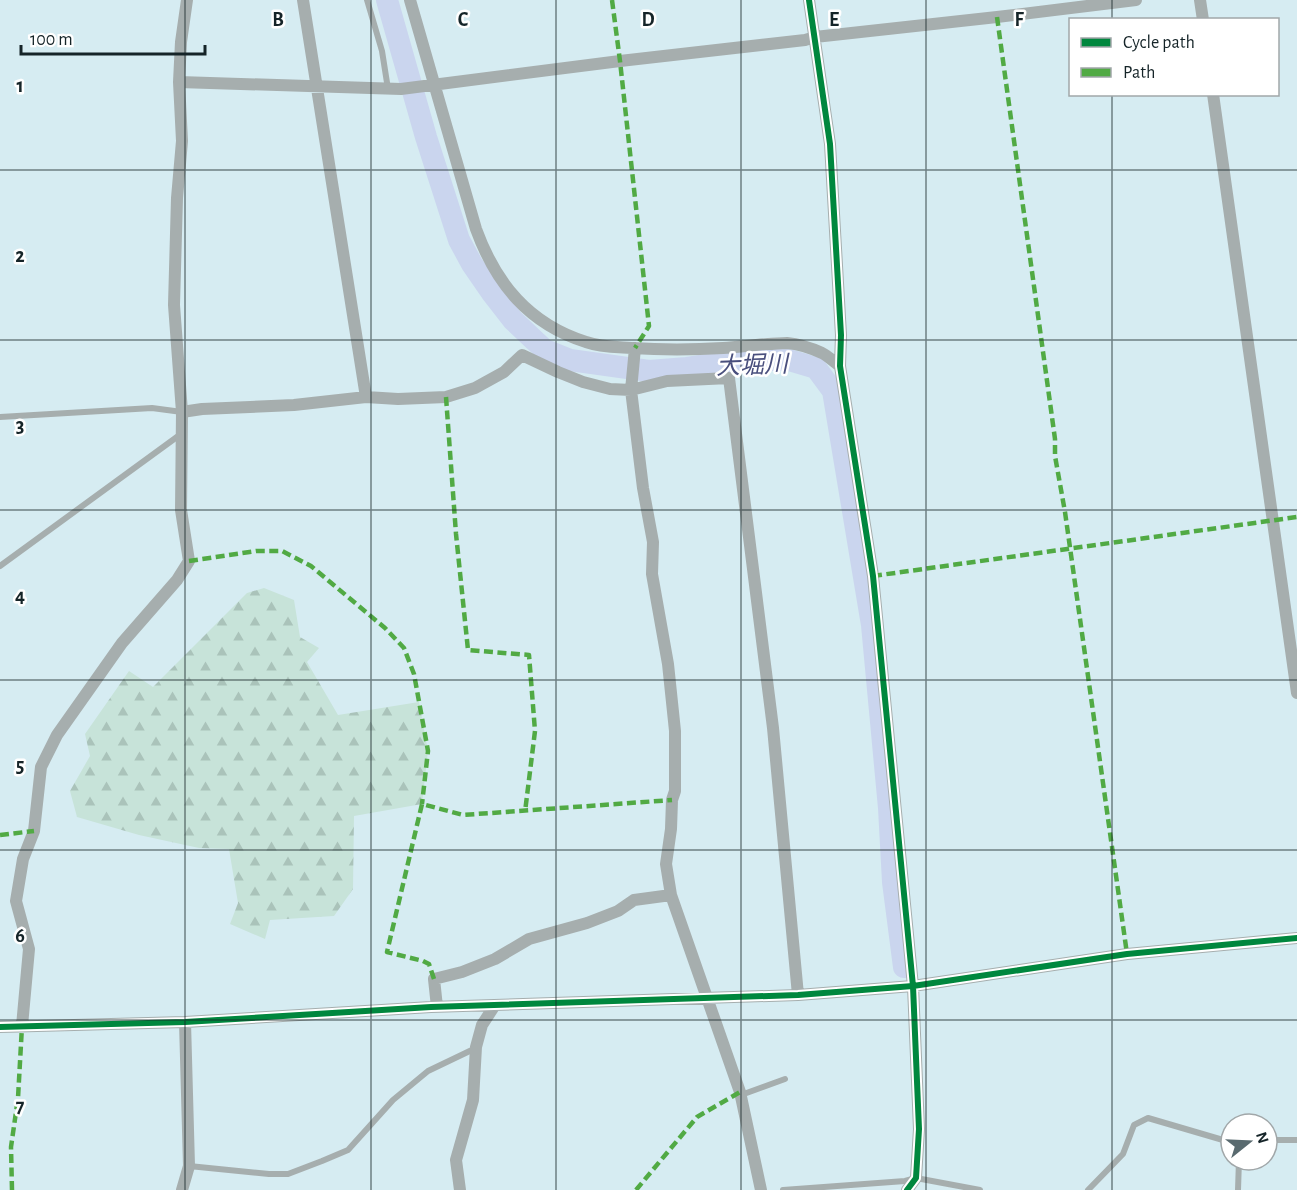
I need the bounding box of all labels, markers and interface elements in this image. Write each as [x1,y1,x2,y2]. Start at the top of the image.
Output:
text: B [272,10,284,30]
text: C [458,10,469,30]
text: D [641,10,655,30]
text: E [829,10,839,30]
text: F [1014,10,1024,30]
scale bar [21,18,206,56]
legend [1069,18,1279,96]
text: 100 m [30,31,73,49]
text: Cycle path [1123,34,1195,52]
text: Path [1123,64,1155,82]
text: 1 [16,76,24,96]
text: 2 [15,246,25,266]
water label: 大堀川 [716,351,791,379]
text: 3 [16,416,24,436]
text: 4 [15,586,25,606]
text: 5 [16,756,24,776]
text: 6 [15,926,25,946]
text: 7 [16,1096,25,1116]
north arrow [1219,1112,1279,1172]
text: N [1253,1130,1272,1145]

